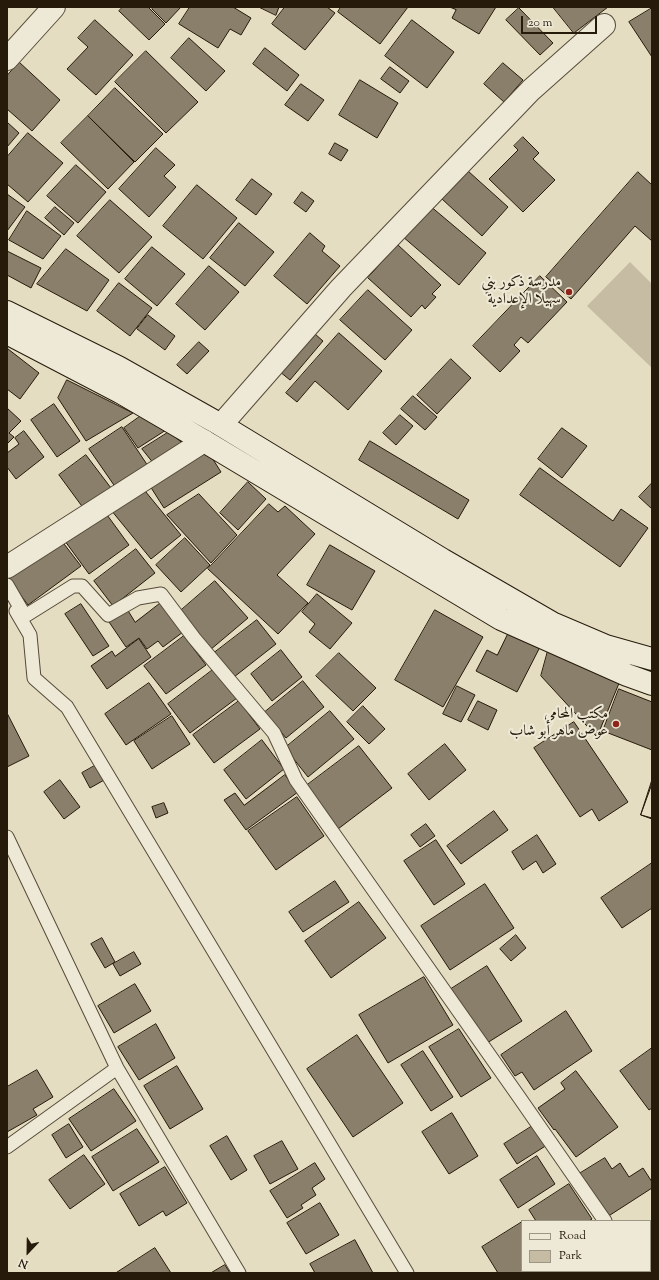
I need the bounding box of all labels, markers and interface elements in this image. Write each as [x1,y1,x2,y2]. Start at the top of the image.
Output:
scale bar [523,8,599,34]
text: 20 m [528,14,552,32]
place label: مدرسة ذكور بني سهيلا الإعدادية [481,274,561,309]
marker: مدرسة ذكور بني سهيلا الإعدادية [564,287,574,297]
place label: مكتب المحامي عوض ماهر أبو شاب [509,706,608,741]
marker: مكتب المحامي عوض ماهر أبو شاب [611,719,621,729]
legend [521,1220,651,1272]
text: Road [559,1227,586,1245]
north arrow [8,1232,48,1272]
text: Park [559,1247,582,1265]
text: N [16,1254,31,1272]

